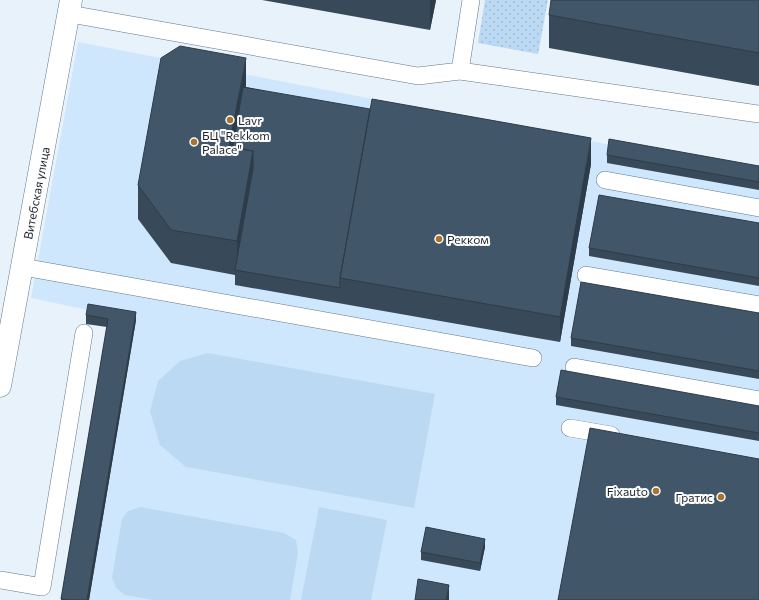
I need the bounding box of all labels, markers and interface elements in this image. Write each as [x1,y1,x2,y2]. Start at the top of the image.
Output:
place label: Lavr [238,113,262,127]
marker: Lavr [225,115,235,125]
place label: БЦ "Rekkom Palace" [202,128,270,156]
marker: БЦ "Rekkom Palace" [189,137,199,147]
street label: Витебская улица [20,146,52,240]
place label: Рекком [447,232,489,246]
marker: Рекком [434,234,444,244]
place label: Fixauto [607,484,648,498]
marker: Fixauto [651,486,661,496]
place label: Гратис [676,490,713,504]
marker: Гратис [716,492,726,502]

